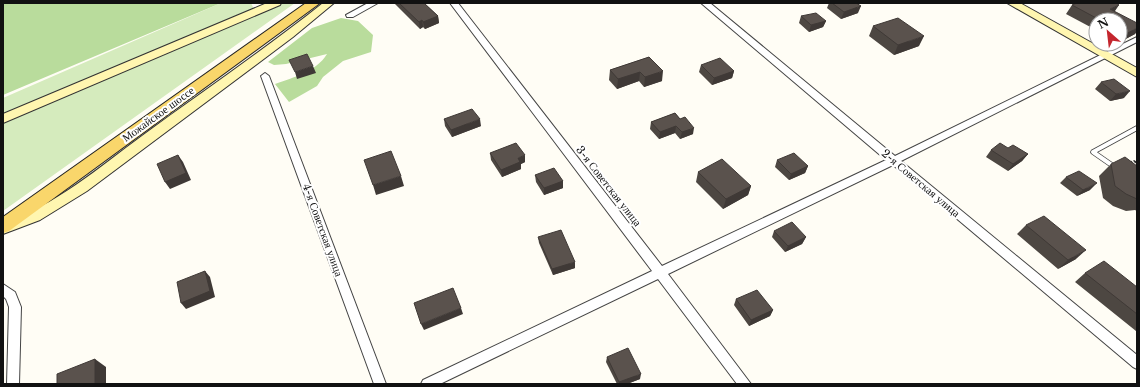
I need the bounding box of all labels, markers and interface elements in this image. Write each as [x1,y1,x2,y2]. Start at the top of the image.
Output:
north arrow [1088,12,1128,52]
text: N [1095,14,1112,32]
street label: Можайское шоссе [119,83,197,145]
street label: 3-я Советская улица [573,143,645,229]
street label: 2-я Советская улица [879,146,963,220]
street label: 4-я Советская улица [300,182,346,278]

